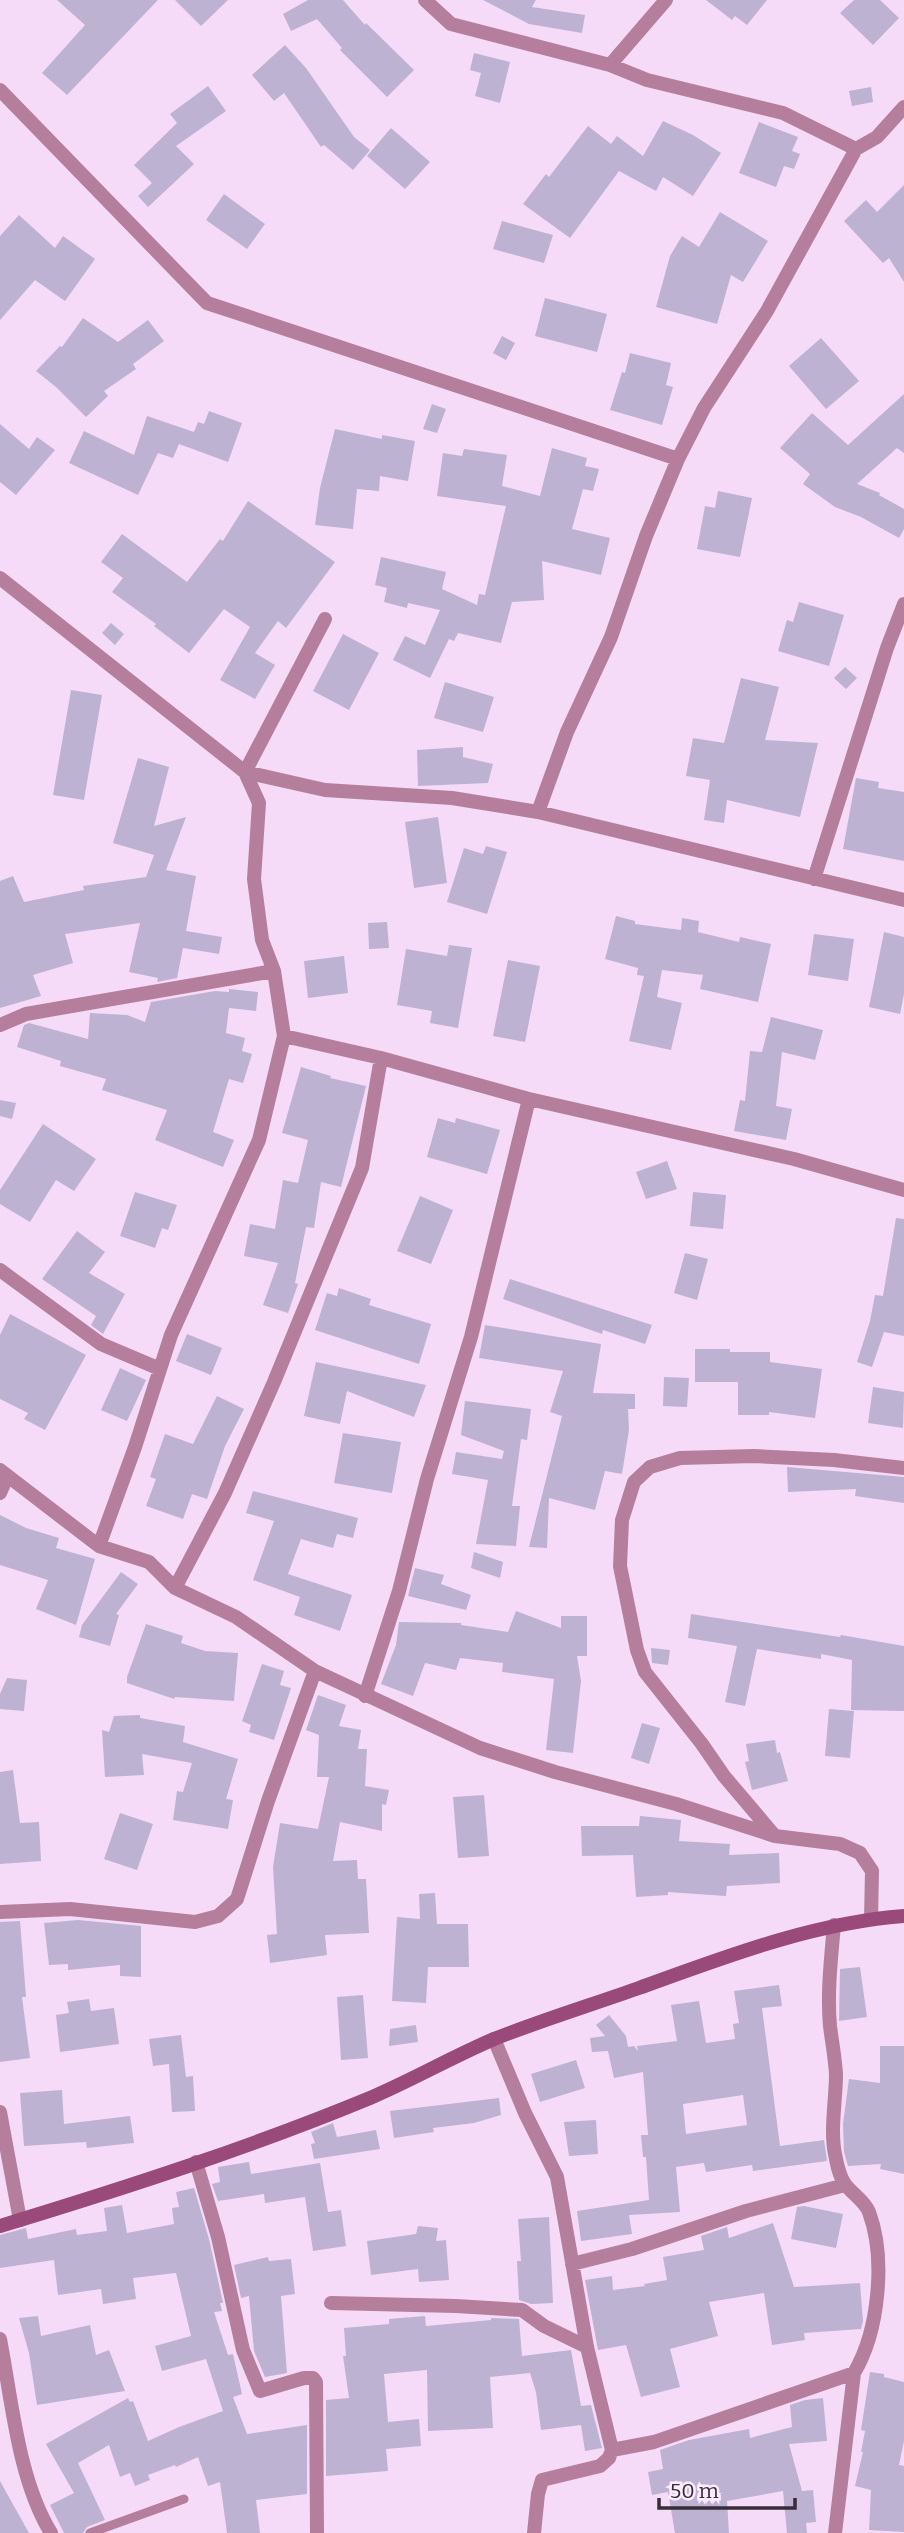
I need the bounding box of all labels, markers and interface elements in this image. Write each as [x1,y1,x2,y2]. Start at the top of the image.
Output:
scale bar [659,2466,796,2510]
text: 50 m [670,2478,719,2504]

